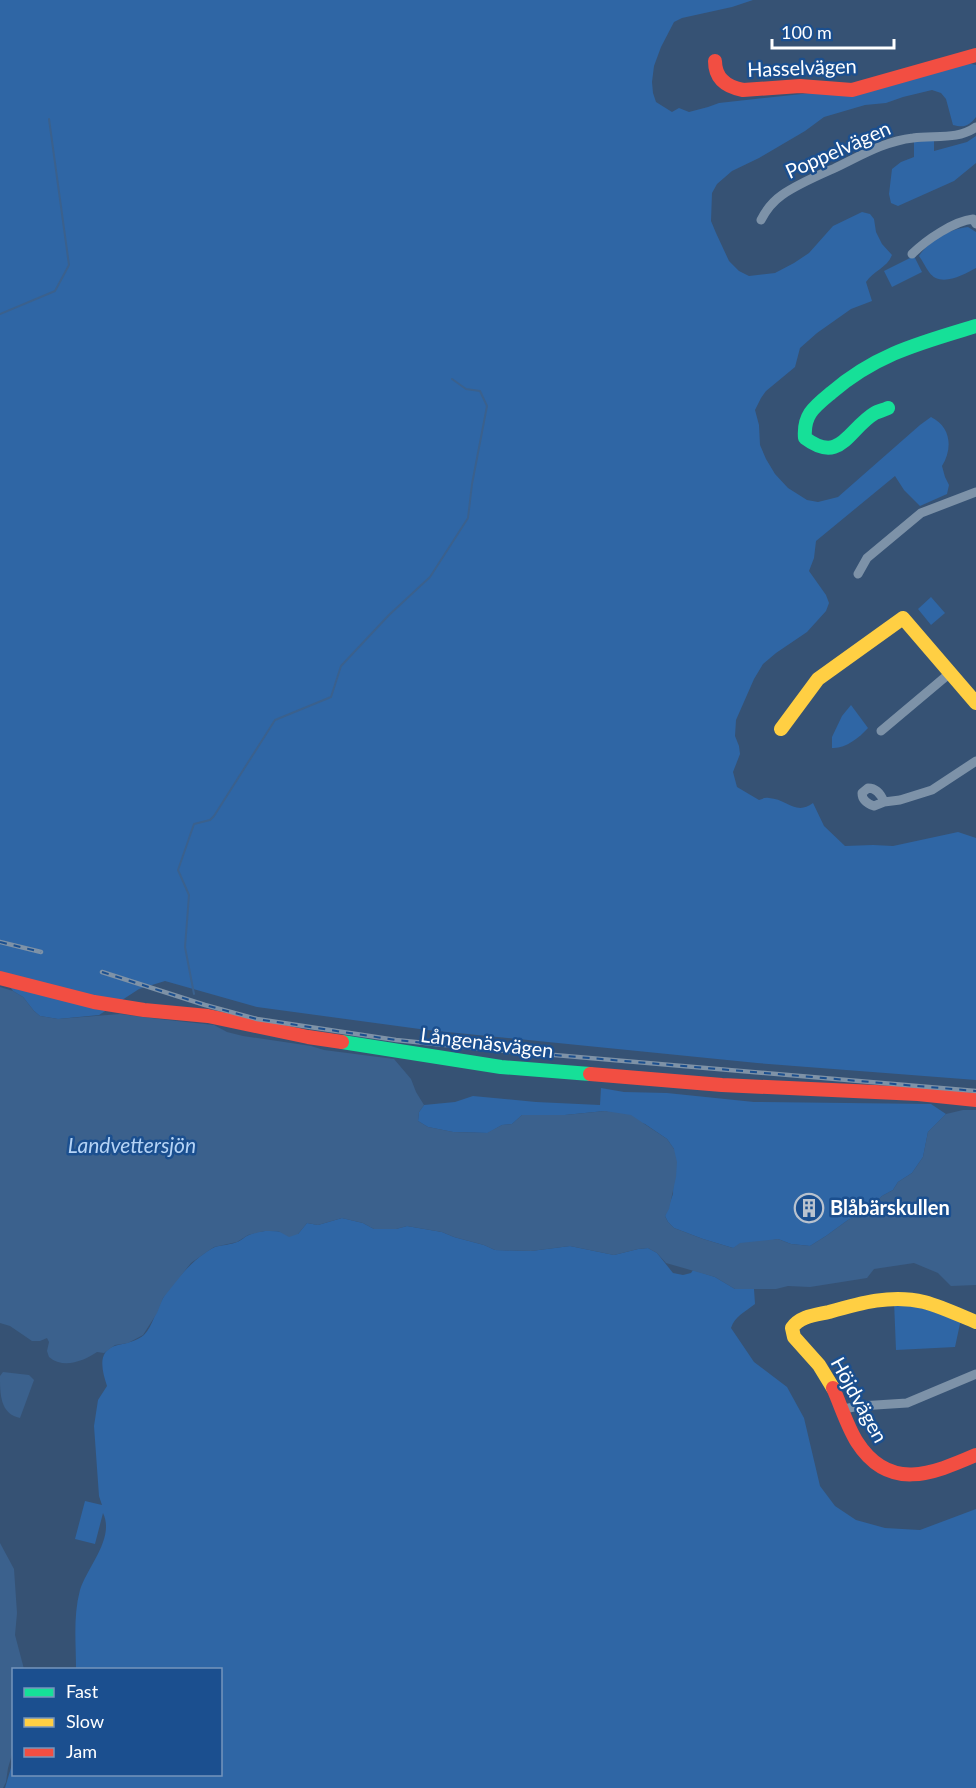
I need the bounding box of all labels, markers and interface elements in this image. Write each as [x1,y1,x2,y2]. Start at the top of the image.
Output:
scale bar [772,12,894,50]
text: 100 m [781,21,832,43]
street label: Hasselvägen [747,53,857,81]
street label: Poppelvägen [781,115,894,183]
street label: Långenäsvägen [419,1022,555,1062]
water label: Landvettersjön [68,1132,196,1157]
building icon: Blåbärskullen [793,1192,825,1224]
place label: Blåbärskullen [830,1195,950,1219]
street label: Höjdvägen [827,1352,893,1447]
legend [12,1668,222,1776]
text: Fast [66,1680,99,1702]
text: Slow [66,1710,104,1732]
text: Jam [66,1740,97,1762]

